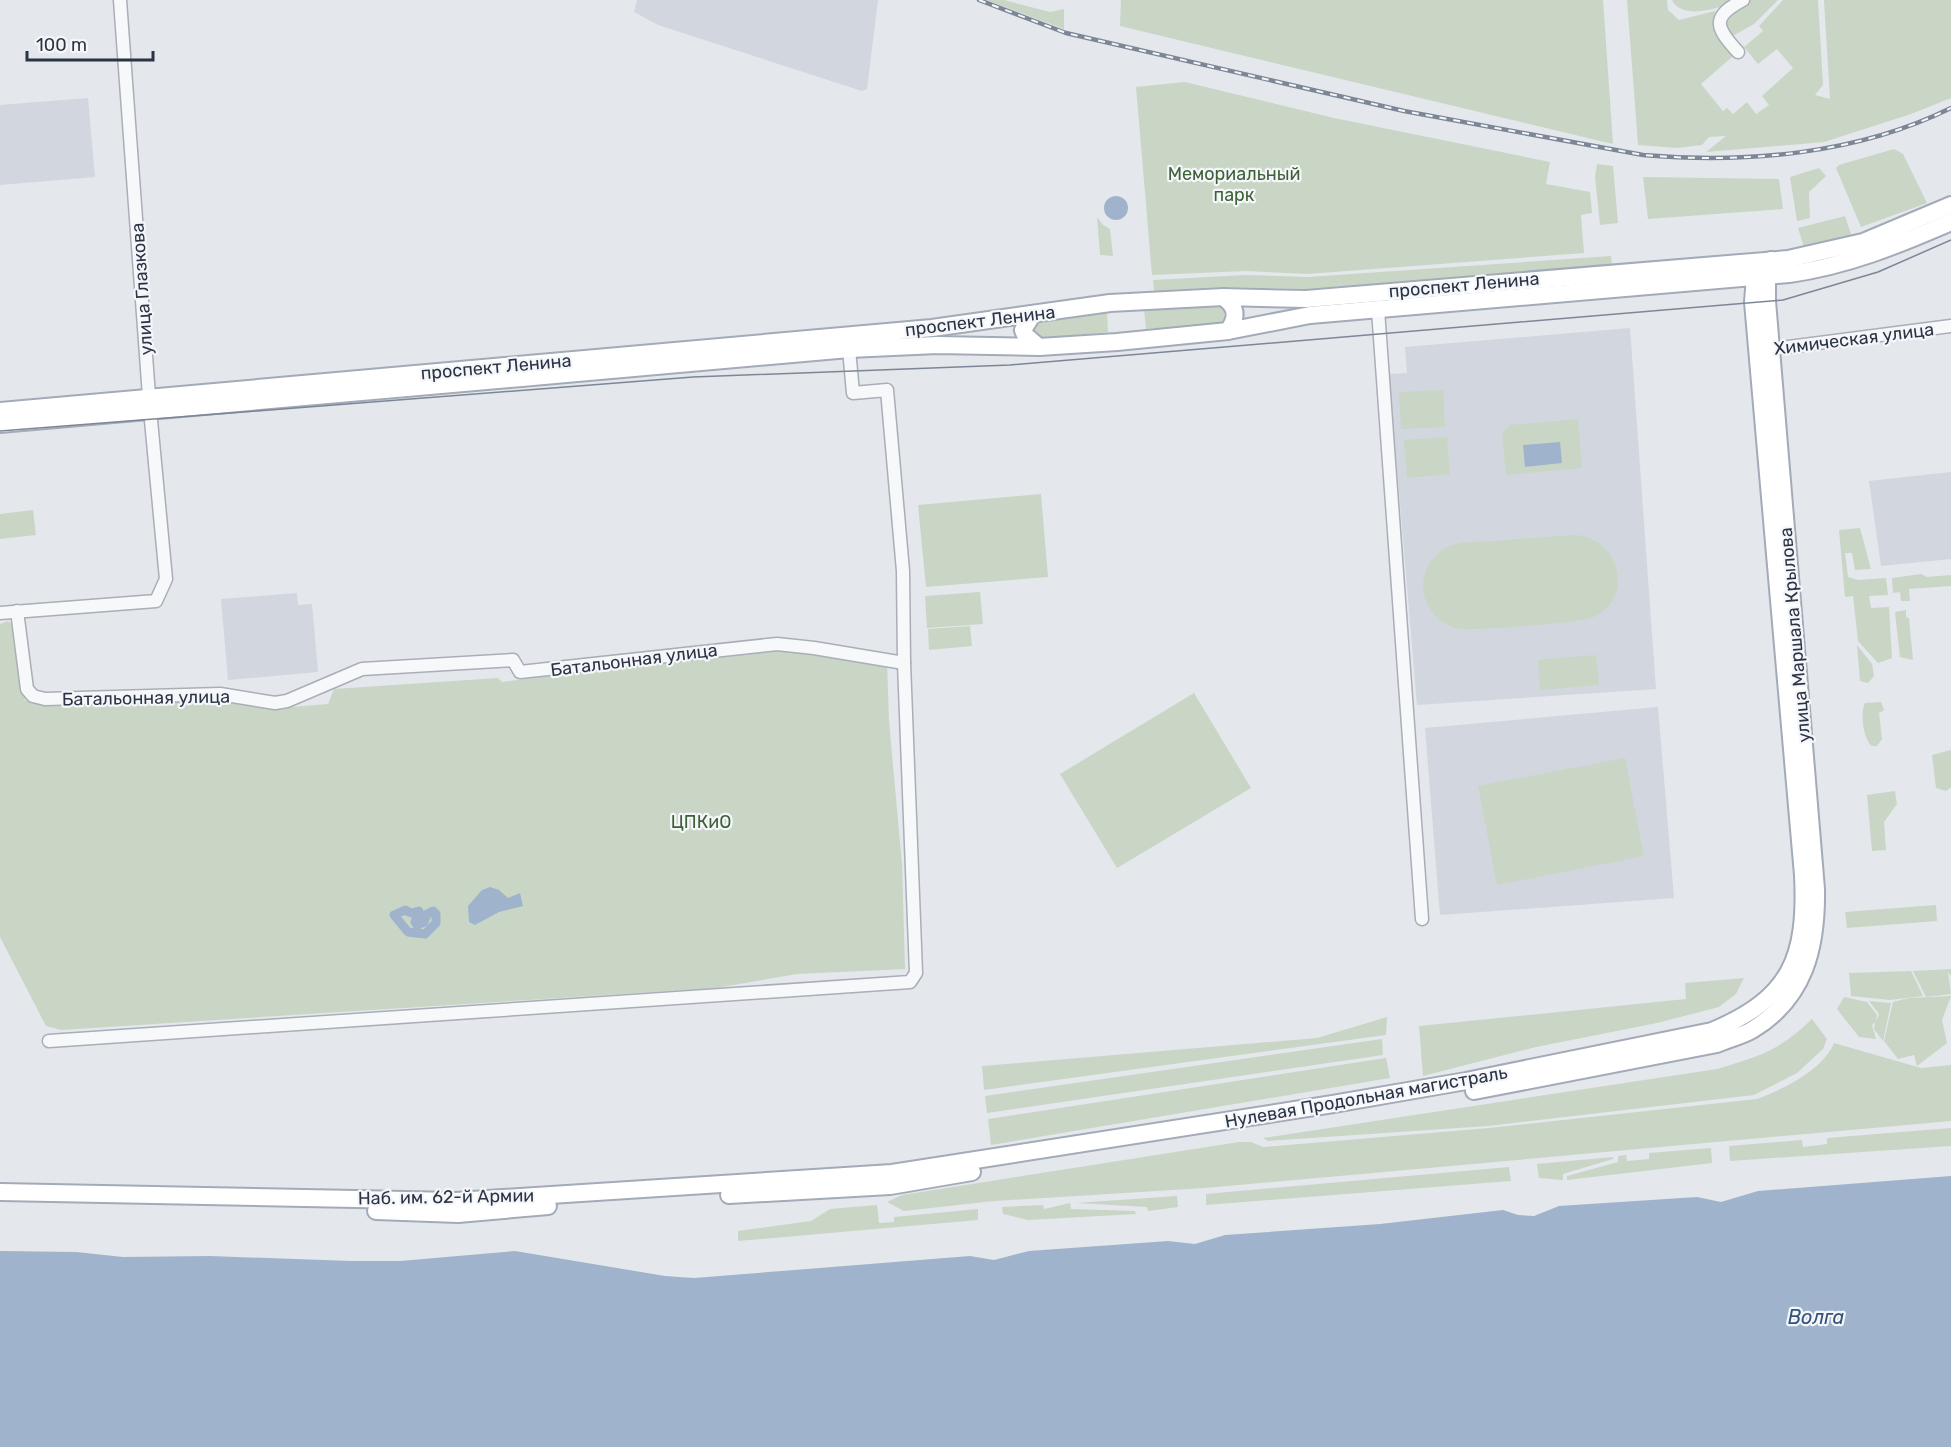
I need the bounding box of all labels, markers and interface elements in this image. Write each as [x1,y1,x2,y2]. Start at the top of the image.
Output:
scale bar [27,24,153,62]
text: 100 m [36,34,87,56]
park label: Мемориальный парк [1168,163,1300,206]
street label: улица Глазкова [126,222,158,356]
street label: проспект Ленина [1388,267,1540,303]
street label: проспект Ленина [904,301,1056,341]
street label: Химическая улица [1773,318,1935,360]
street label: проспект Ленина [420,349,572,385]
street label: улица Маршала Крылова [1775,527,1815,743]
street label: Батальонная улица [549,639,719,681]
street label: Батальонная улица [62,686,230,710]
park label: ЦПКиО [671,811,731,833]
street label: Нулевая Продольная магистраль [1223,1061,1509,1133]
street label: Наб. им. 62-й Армии [358,1184,534,1210]
water label: Волга [1788,1305,1845,1329]

